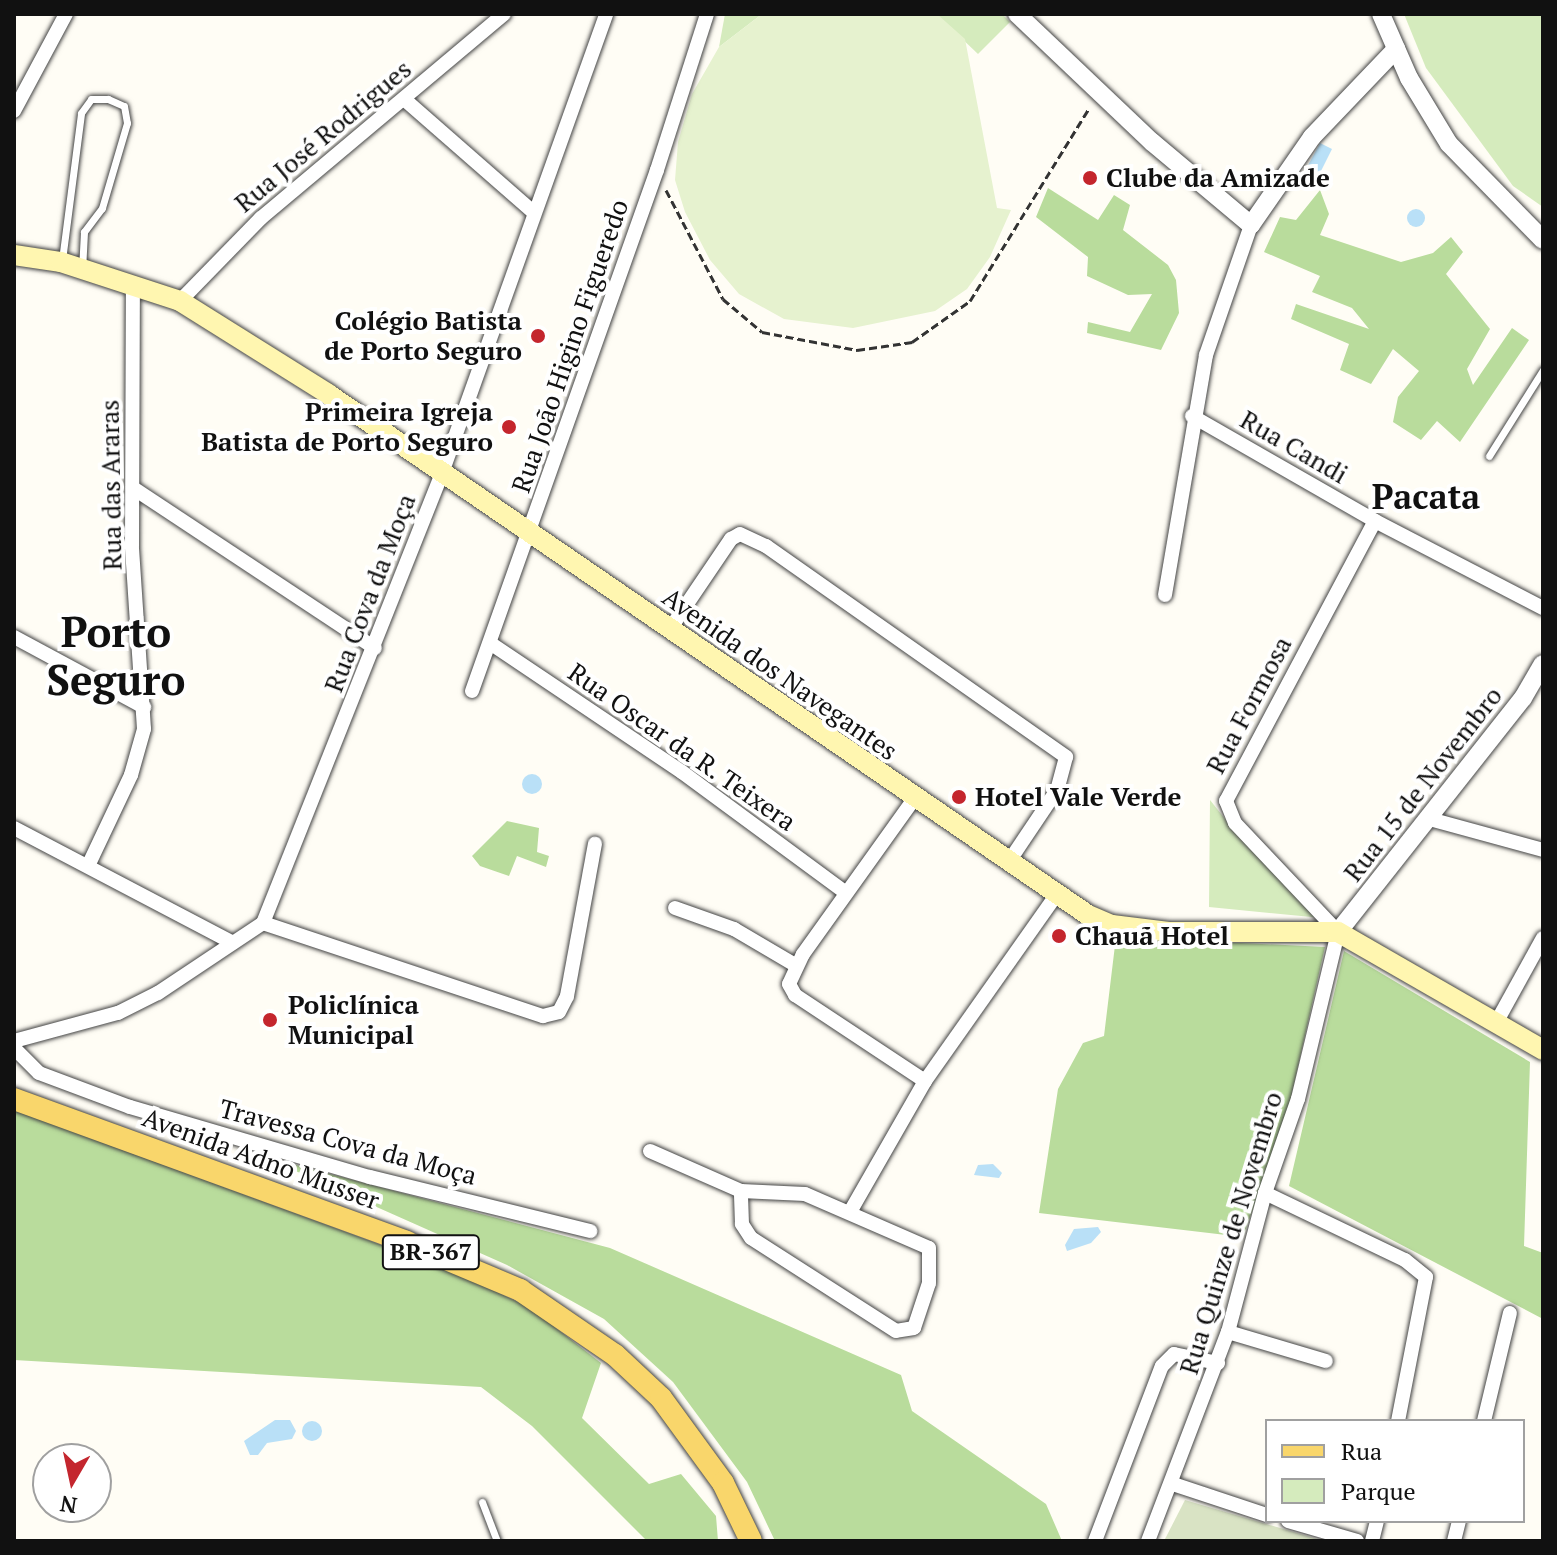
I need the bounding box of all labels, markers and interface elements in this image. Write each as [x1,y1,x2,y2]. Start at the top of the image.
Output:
street label: Rua José Rodrigues [229,53,417,219]
place label: Clube da Amizade [1106,162,1330,194]
marker: Clube da Amizade [1081,169,1099,187]
street label: Rua João Higino Figueredo [505,195,635,497]
place label: Colégio Batista de Porto Seguro [324,305,522,366]
marker: Colégio Batista de Porto Seguro [529,327,547,345]
place label: Primeira Igreja Batista de Porto Seguro [201,396,493,458]
street label: Rua das Araras [94,399,128,571]
street label: Rua Candi [1235,404,1353,490]
marker: Primeira Igreja Batista de Porto Seguro [500,418,518,436]
district label: Pacata [1372,477,1480,517]
street label: Rua Cova da Moça [318,490,422,696]
street label: Avenida dos Navegantes [657,581,903,767]
district label: Porto Seguro [47,606,185,704]
street label: Rua Formosa [1200,631,1298,779]
street label: Rua Oscar da R. Teixera [562,656,802,838]
street label: Rua 15 de Novembro [1337,680,1509,888]
place label: Hotel Vale Verde [975,781,1182,813]
marker: Hotel Vale Verde [950,788,968,806]
place label: Chauã Hotel [1075,920,1229,952]
marker: Chauã Hotel [1050,927,1068,945]
place label: Policlínica Municipal [288,989,419,1050]
marker: Policlínica Municipal [259,1009,281,1031]
street label: Rua Quinze de Novembro [1173,1088,1289,1378]
street label: Travessa Cova da Moça [216,1093,480,1191]
street label: Avenida Adno Musser [138,1102,384,1216]
road number: BR-367 [381,1232,481,1272]
legend [1265,1419,1525,1523]
text: Rua [1341,1435,1382,1467]
north arrow [32,1443,112,1523]
text: Parque [1341,1475,1416,1507]
text: N [58,1490,79,1521]

